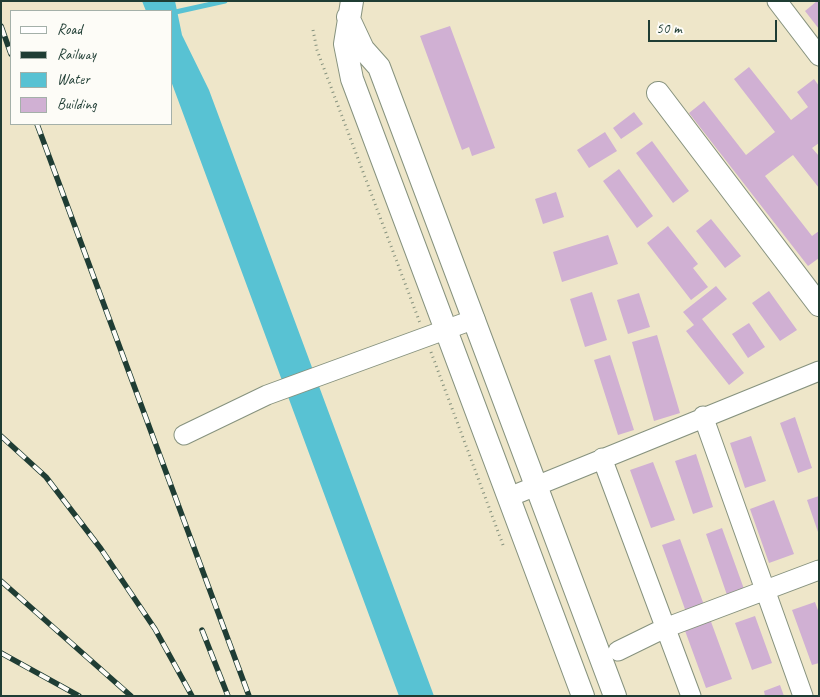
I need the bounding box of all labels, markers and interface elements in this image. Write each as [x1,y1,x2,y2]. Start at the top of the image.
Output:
legend [10,10,172,125]
scale bar [650,10,779,42]
text: 50 m [656,19,682,38]
text: Road [57,20,82,39]
text: Railway [57,45,96,64]
text: Water [57,70,90,89]
text: Building [57,95,96,114]

